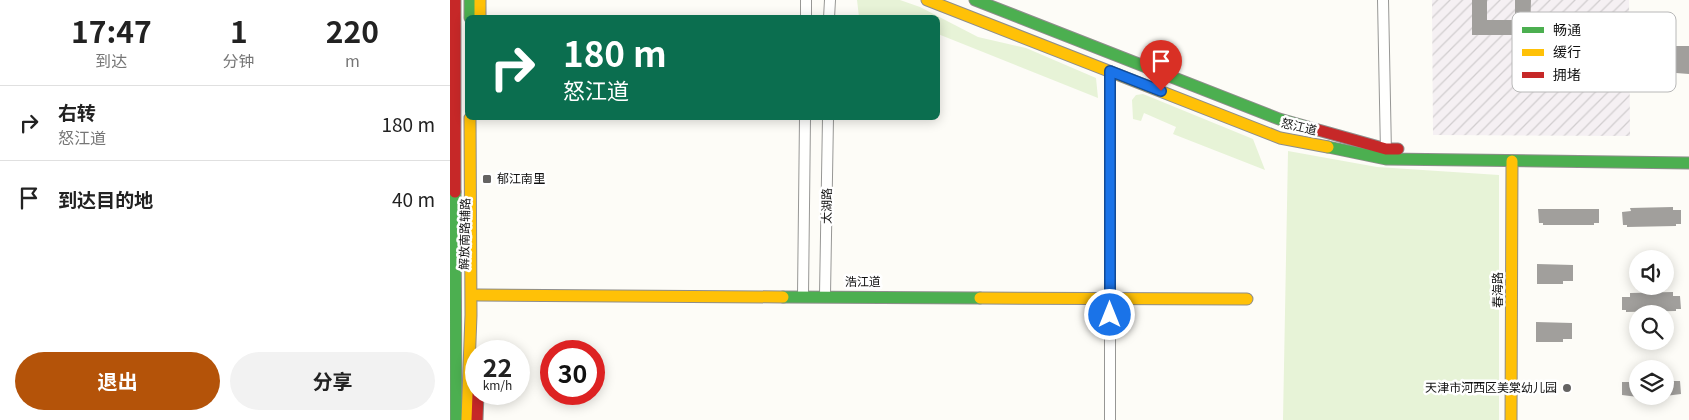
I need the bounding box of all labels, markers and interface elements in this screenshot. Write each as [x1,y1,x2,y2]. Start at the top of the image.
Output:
text: 17:47 [71,8,152,52]
text: 1 [230,8,248,52]
text: 220 [326,8,379,52]
legend [1512,12,1676,92]
text: 畅通 [1553,19,1581,39]
text: 180 m [563,26,667,77]
icon: right [480,35,545,100]
pin [1140,40,1182,91]
text: 缓行 [1553,41,1581,61]
icon: arrive [1147,47,1175,75]
text: 到达 [95,48,127,72]
text: 分钟 [223,48,255,72]
text: m [345,48,360,72]
text: 拥堵 [1553,64,1581,84]
text: 怒江道 [563,73,629,105]
text: 右转 [58,98,96,125]
icon: right [15,109,43,137]
text: 180 m [382,110,435,137]
street label: 怒江道 [1280,113,1319,138]
text: 怒江道 [58,125,106,149]
place label: 郁江南里 [497,169,545,186]
marker: 郁江南里 [481,173,493,185]
icon: arrive [15,184,43,212]
text: 到达目的地 [58,185,153,212]
text: 40 m [392,185,435,212]
street label: 太湖路 [817,188,834,224]
street label: 解放南路辅路 [454,198,473,270]
map controls [1629,250,1674,405]
button: sound [1629,250,1674,295]
street label: 浩江道 [845,272,881,289]
street label: 春海路 [1488,272,1505,308]
position arrow [1083,288,1135,340]
button: search [1629,305,1674,350]
speed limit sign: 30 [540,340,605,405]
text: 22 [483,348,512,384]
button: 退出 [15,352,220,410]
button: 分享 [230,352,435,410]
button: layers [1629,360,1674,405]
text: km/h [483,376,512,393]
place label: 天津市河西区美棠幼儿园 [1425,378,1557,395]
marker: 天津市河西区美棠幼儿园 [1561,382,1573,394]

